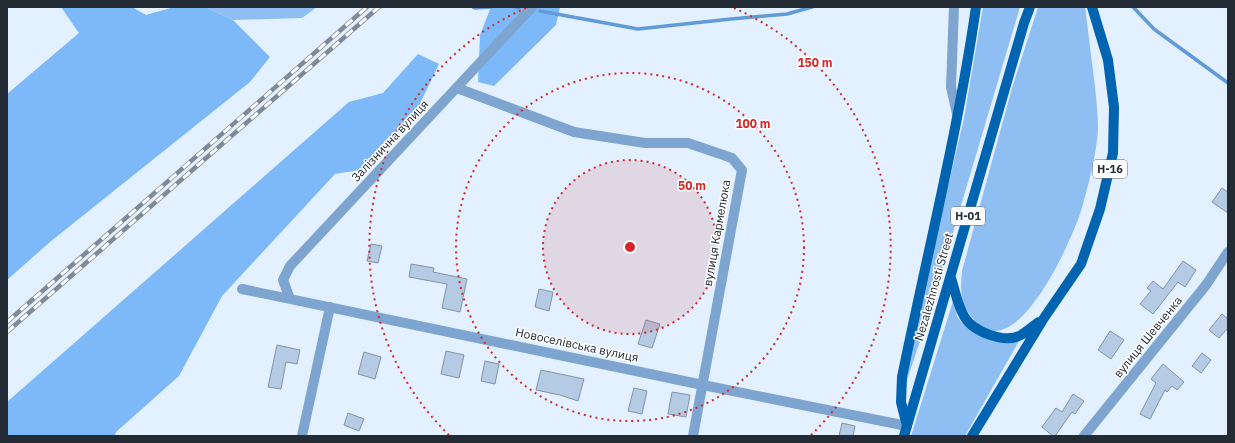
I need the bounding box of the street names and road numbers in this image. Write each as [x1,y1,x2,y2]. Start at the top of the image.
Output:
street label: Залізнична вулиця [348,97,431,185]
road number: Н-16 [1093,160,1127,178]
street label: вулиця Кармелюка [700,178,733,287]
road number: Н-01 [951,207,985,225]
street label: Nezalezhnosti Street [911,231,956,342]
street label: вулиця Шевченка [1110,293,1185,380]
street label: Новоселівська вулиця [514,324,640,365]

